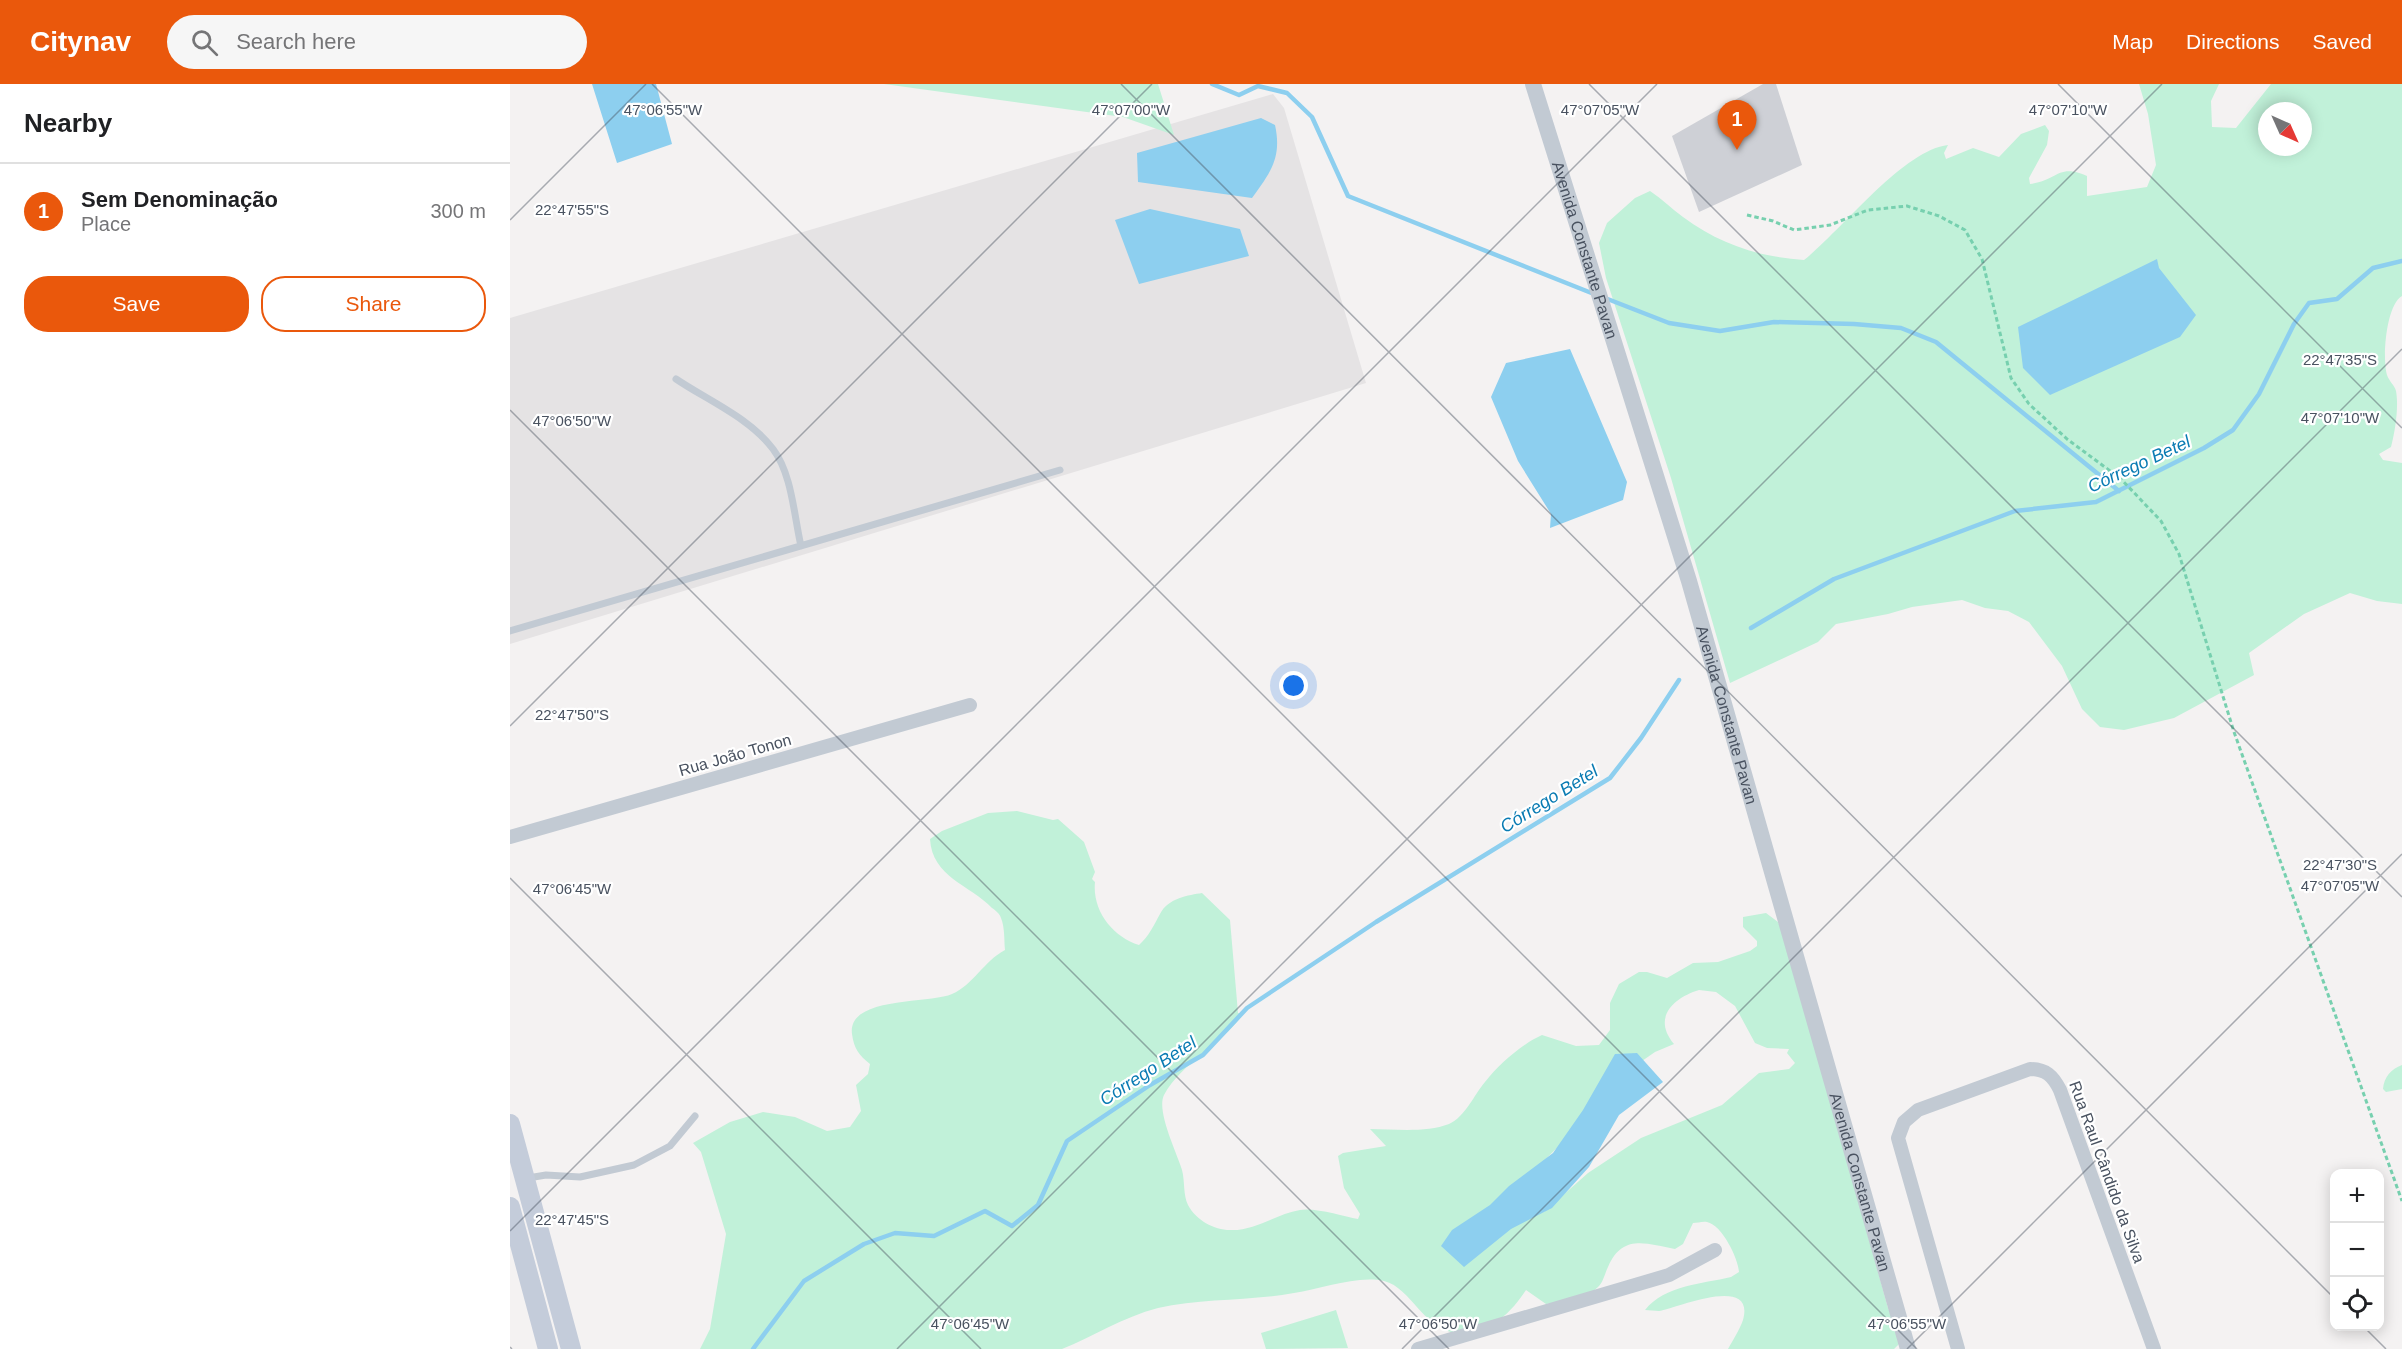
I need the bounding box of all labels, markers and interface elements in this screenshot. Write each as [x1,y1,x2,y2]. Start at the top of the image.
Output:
search box [167,15,587,69]
text: Citynav [30,26,131,57]
icon: search [188,26,221,59]
text: Search here [236,29,356,54]
text: Map [2112,30,2153,53]
text: Directions [2186,30,2279,53]
text: Saved [2312,30,2372,53]
pin: 1 [1718,100,1756,150]
text: 47°06'55"W [624,101,703,118]
text: 47°07'00"W [1092,101,1171,118]
text: 47°07'05"W [1561,101,1640,118]
text: 47°07'10"W [2029,101,2108,118]
north arrow [2258,102,2312,156]
text: Nearby [24,108,112,138]
street label: Avenida Constante Pavan [1549,159,1621,341]
text: Sem Denominação [81,187,278,212]
text: 1 [38,200,49,222]
text: 300 m [430,200,486,222]
text: 22°47'55"S [535,201,609,218]
text: Place [81,213,131,235]
button: Save [24,276,249,332]
button: Share [261,276,486,332]
text: 22°47'35"S [2303,351,2377,368]
text: 47°07'10"W [2301,409,2380,426]
text: 47°06'50"W [533,412,612,429]
water label: Córrego Betel [2084,431,2194,497]
street label: Avenida Constante Pavan [1694,624,1761,806]
your location [1279,671,1308,700]
text: 22°47'50"S [535,706,609,723]
street label: Rua João Tonon [677,731,793,779]
water label: Córrego Betel [1497,761,1602,837]
text: 22°47'30"S [2303,856,2377,873]
text: 47°07'05"W [2301,877,2380,894]
text: 47°06'45"W [533,880,612,897]
water label: Córrego Betel [1096,1032,1201,1110]
street label: Rua Raul Cândido da Silva [2066,1079,2148,1265]
street label: Avenida Constante Pavan [1827,1091,1894,1273]
map controls [2330,1169,2384,1331]
button: + [2330,1169,2384,1223]
text: 22°47'45"S [535,1211,609,1228]
button: − [2330,1223,2384,1277]
button: locate [2330,1277,2384,1331]
text: 47°06'45"W [931,1315,1010,1332]
text: 47°06'50"W [1399,1315,1478,1332]
text: 47°06'55"W [1868,1315,1947,1332]

